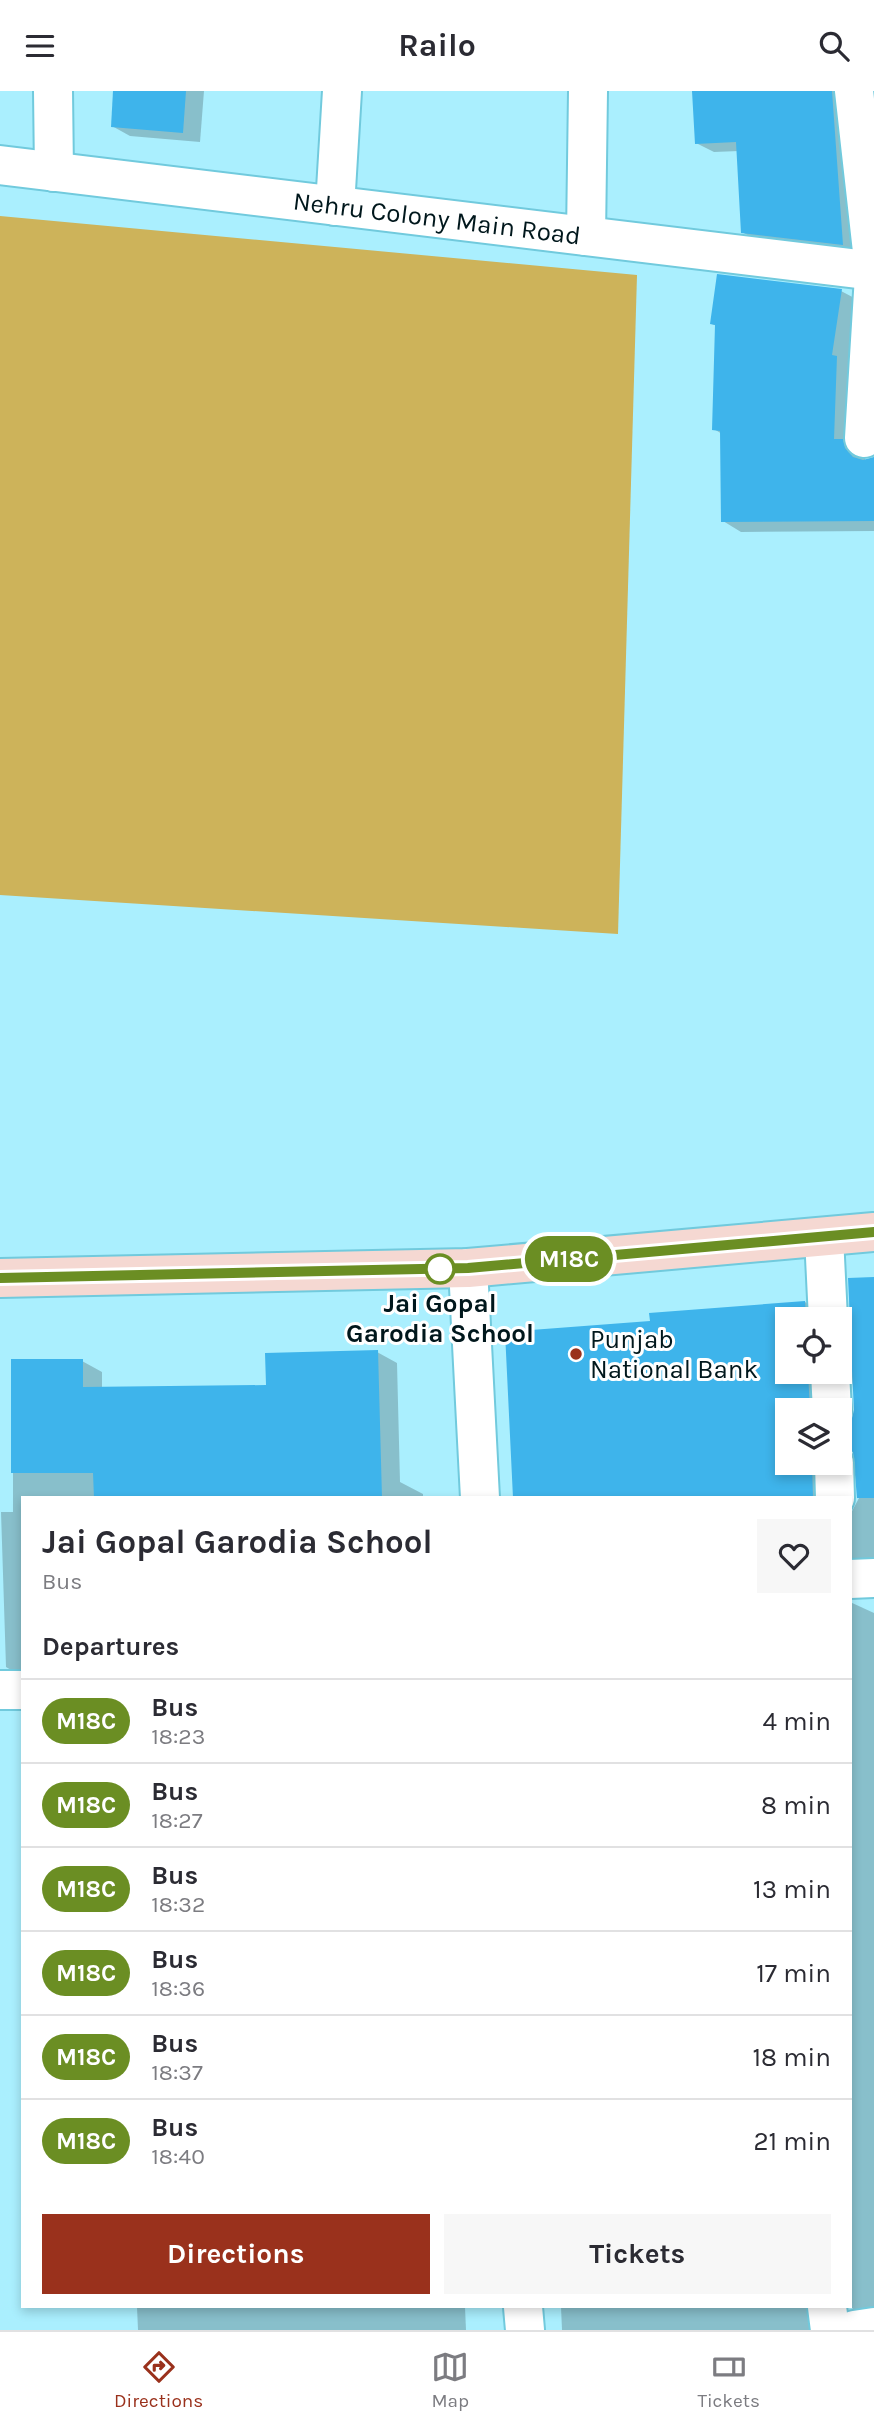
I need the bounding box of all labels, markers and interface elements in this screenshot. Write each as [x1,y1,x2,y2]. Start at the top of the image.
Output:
icon: menu [21,27,59,65]
text: Railo [398,27,476,64]
icon: search [815,27,853,65]
street label: Nehru Colony Main Road [291,185,583,252]
line badge: M18C [520,1236,618,1282]
text: M18C [539,1245,599,1273]
marker: Jai Gopal Garodia School [425,1254,455,1284]
place label: Jai Gopal Garodia School [346,1288,534,1349]
map controls [775,1307,852,1475]
button: locate [775,1307,852,1384]
place label: Punjab National Bank [590,1324,758,1385]
marker: Punjab National Bank [568,1346,584,1362]
button: layers [775,1398,852,1475]
button: heart [757,1519,831,1593]
text: Jai Gopal Garodia School [42,1523,432,1561]
text: Bus [42,1568,82,1595]
text: Departures [42,1631,179,1662]
text: Bus [151,1692,198,1723]
text: 4 min [763,1706,831,1737]
text: M18C [56,1707,116,1735]
text: 18:23 [151,1723,205,1750]
text: Bus [151,1776,198,1807]
text: 8 min [761,1790,831,1821]
text: M18C [56,1791,116,1819]
text: 18:27 [151,1807,202,1834]
text: Bus [151,1860,198,1891]
text: 13 min [753,1874,831,1905]
text: M18C [56,1875,116,1903]
text: 18:32 [151,1891,205,1918]
text: Bus [151,1944,198,1975]
text: 17 min [756,1958,831,1989]
text: M18C [56,1959,116,1987]
text: 18:36 [151,1975,205,2002]
text: Bus [151,2028,198,2059]
text: 18 min [752,2042,831,2073]
text: M18C [56,2043,116,2071]
text: 18:37 [151,2059,203,2086]
text: Bus [151,2112,198,2143]
text: 21 min [753,2126,831,2157]
text: M18C [56,2127,116,2155]
text: 18:40 [151,2143,205,2170]
button: Directions [42,2214,430,2294]
button: Tickets [444,2214,831,2294]
tab: Directions [114,2348,203,2412]
tab: Map [431,2348,469,2412]
tab: Tickets [697,2348,760,2412]

